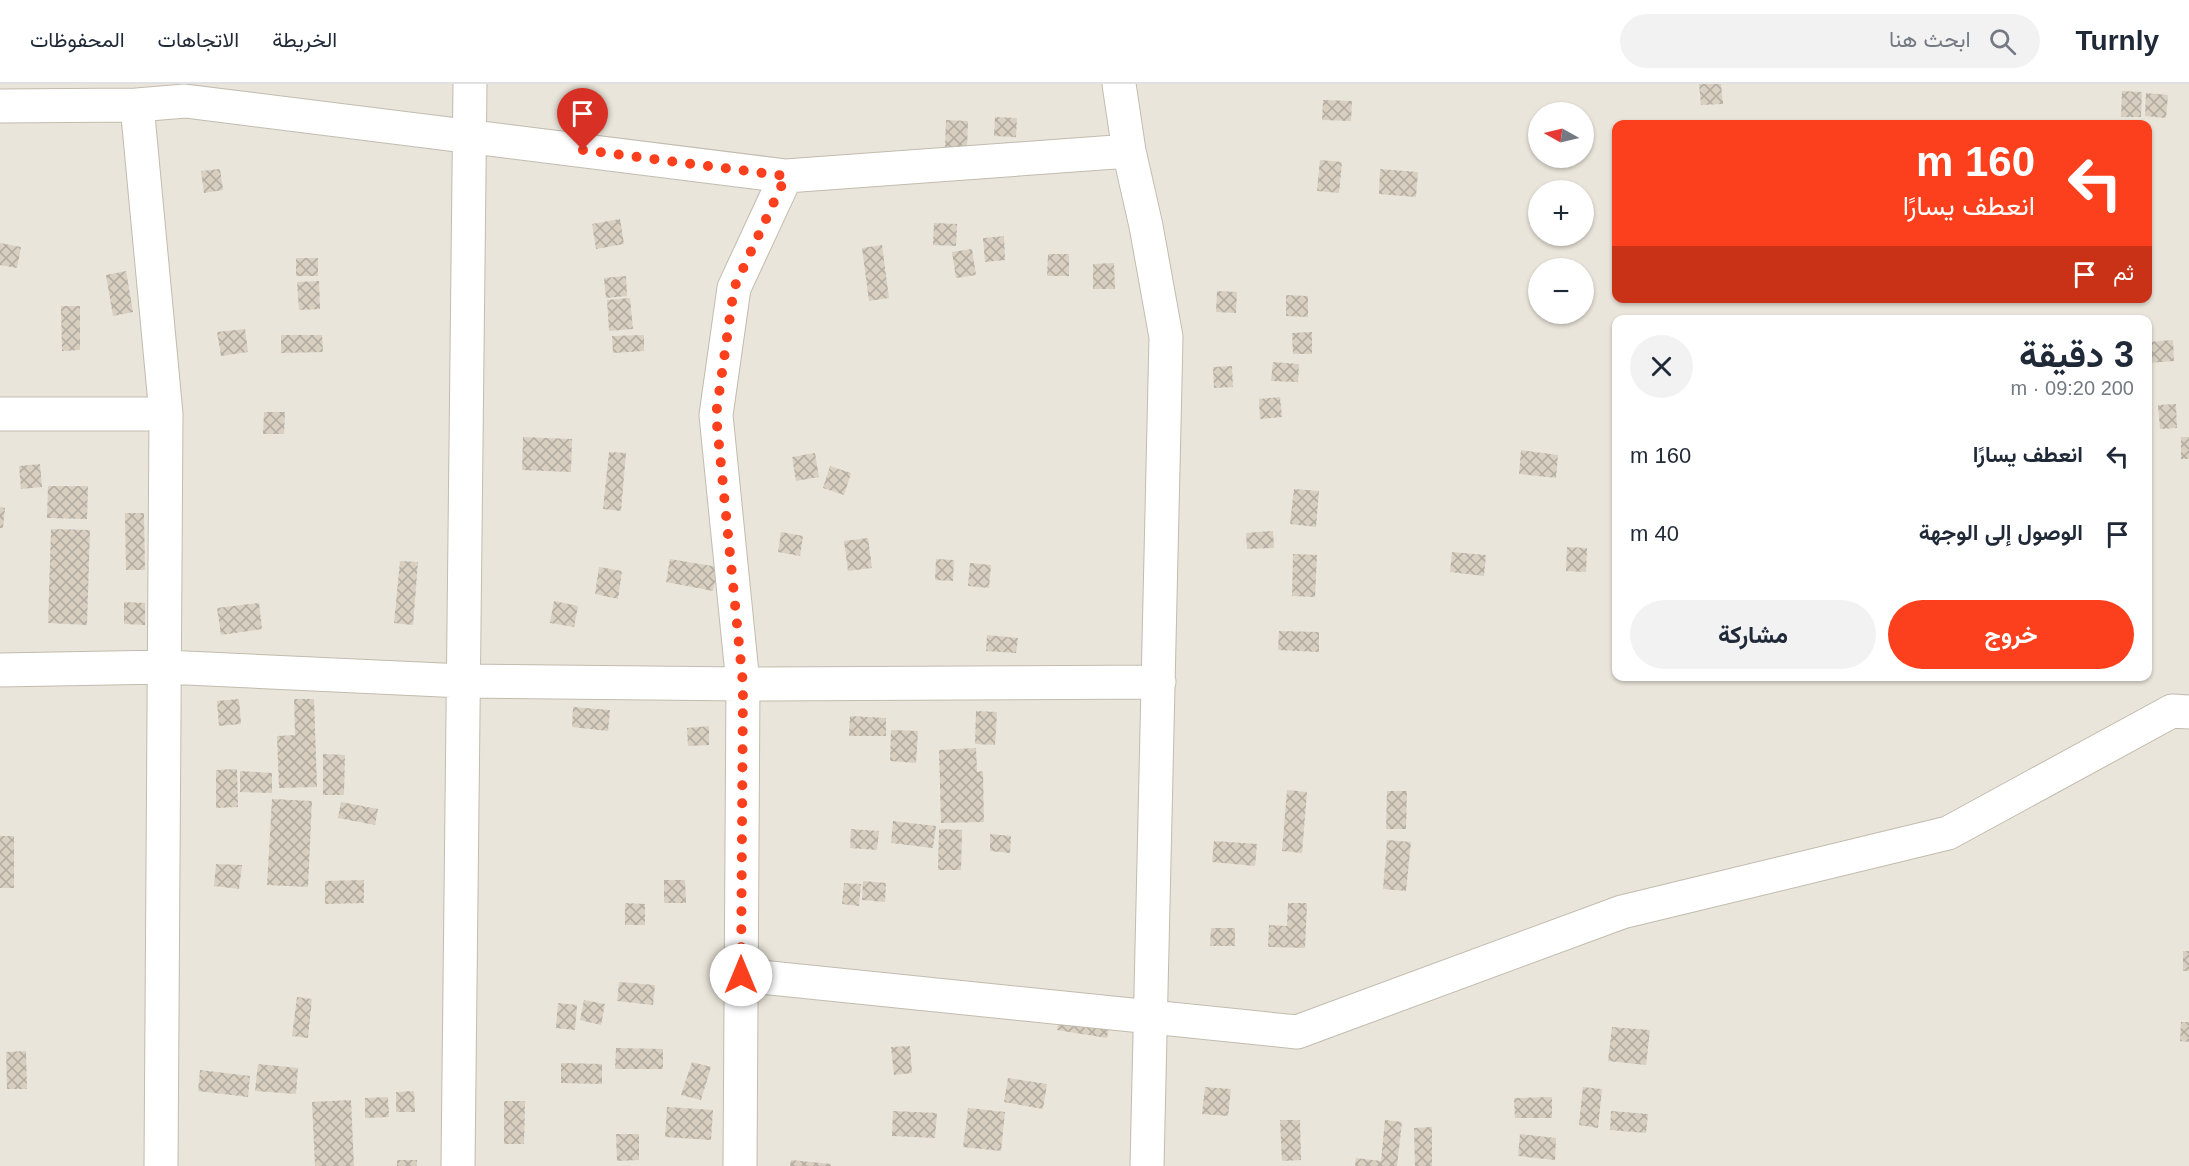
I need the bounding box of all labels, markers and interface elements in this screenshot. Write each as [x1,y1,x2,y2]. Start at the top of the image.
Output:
search box [1620,14,2040,68]
icon: search [1986,25,2019,58]
text: Turnly [2076,25,2159,56]
text: ابحث هنا [1889,27,1971,52]
text: المحفوظات [30,28,125,51]
text: الاتجاهات [158,28,239,51]
text: الخريطة [272,28,337,51]
pin [557,88,608,150]
icon: arrive [566,97,599,130]
north arrow [1528,102,1594,168]
map controls [1528,102,1594,324]
text: 160 m [1916,138,2035,185]
icon: left [2056,144,2134,222]
button: + [1528,180,1594,246]
text: انعطف يسارًا [1903,191,2035,221]
button: − [1528,258,1594,324]
icon: arrive [2068,258,2101,291]
text: ثم [2113,260,2134,285]
text: 3 دقيقة [2019,334,2134,375]
button: close [1630,335,1693,398]
text: 200 m · 09:20 [2011,377,2134,399]
icon: left [2101,440,2134,473]
text: انعطف يسارًا [1973,442,2083,467]
text: 160 m [1630,443,1691,468]
icon: arrive [2101,518,2134,551]
text: الوصول إلى الوجهة [1919,520,2083,545]
text: 40 m [1630,521,1679,546]
button: مشاركة [1630,600,1876,669]
button: خروج [1888,600,2134,669]
position arrow [709,943,773,1007]

